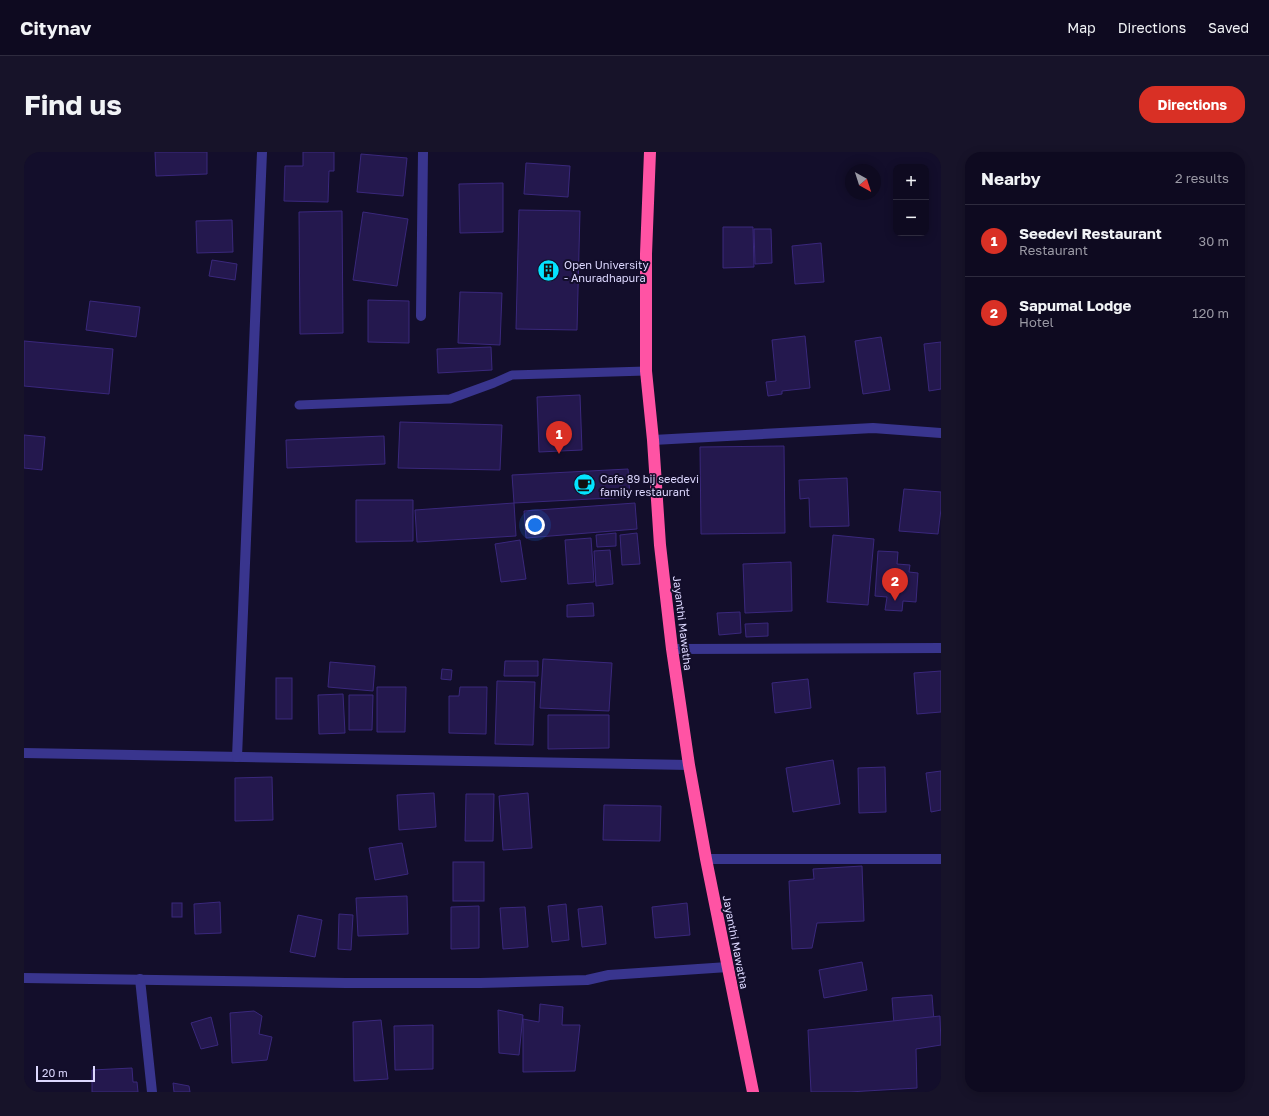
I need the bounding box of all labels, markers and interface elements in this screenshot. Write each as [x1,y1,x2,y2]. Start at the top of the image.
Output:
text: Citynav [20,16,92,39]
text: Map [1067,19,1096,36]
text: Directions [1118,19,1186,36]
text: Saved [1208,19,1249,36]
button: Directions [1139,86,1245,123]
text: Find us [24,88,122,121]
north arrow [845,164,881,200]
map controls [893,164,929,236]
button: + [893,164,929,200]
text: Nearby [981,168,1041,189]
text: 2 results [1175,170,1229,186]
button: − [893,200,929,236]
text: Seedevi Restaurant [1019,224,1162,242]
text: 1 [991,233,997,249]
text: 30 m [1199,233,1229,249]
text: Restaurant [1019,242,1088,258]
building icon: Open University - Anuradhapura [535,257,561,283]
place label: Open University - Anuradhapura [564,258,649,284]
text: Sapumal Lodge [1019,296,1131,314]
text: 2 [990,305,998,321]
text: 120 m [1192,305,1229,321]
text: Hotel [1019,314,1054,330]
pin: 1 [546,421,572,454]
cafe icon: Cafe 89 bij seedevi family restaurant [572,471,598,497]
place label: Cafe 89 bij seedevi family restaurant [600,472,699,498]
your location [525,515,545,535]
pin: 2 [882,568,908,601]
street label: Jayanthi Mawatha [671,575,695,671]
street label: Jayanthi Mawatha [721,894,751,990]
scale bar [36,1064,95,1083]
text: 20 m [42,1066,68,1079]

